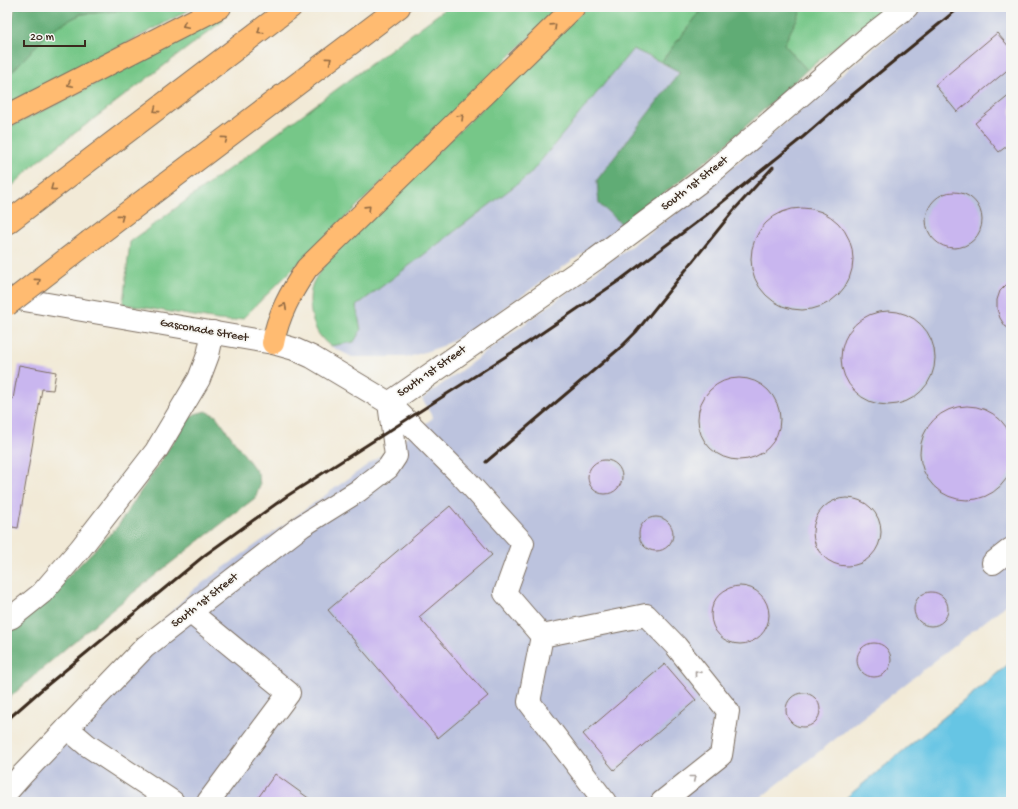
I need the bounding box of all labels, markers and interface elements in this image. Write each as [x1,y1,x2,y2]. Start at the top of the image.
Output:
one-way arrow [182,20,189,27]
scale bar [24,22,85,48]
one-way arrow [549,24,557,31]
one-way arrow [257,26,264,33]
text: 20 m [30,31,55,45]
one-way arrow [324,58,331,65]
one-way arrow [66,79,74,87]
one-way arrow [154,105,161,112]
one-way arrow [456,114,464,122]
one-way arrow [221,136,228,144]
street label: South 1st Street [659,153,732,214]
one-way arrow [50,184,57,191]
one-way arrow [363,205,371,213]
one-way arrow [117,215,124,222]
one-way arrow [34,278,41,286]
one-way arrow [279,303,287,310]
street label: Gasconade Street [159,316,250,346]
street label: South 1st Street [395,343,470,401]
street label: South 1st Street [169,570,242,631]
one-way arrow [695,670,702,677]
one-way arrow [688,775,695,782]

